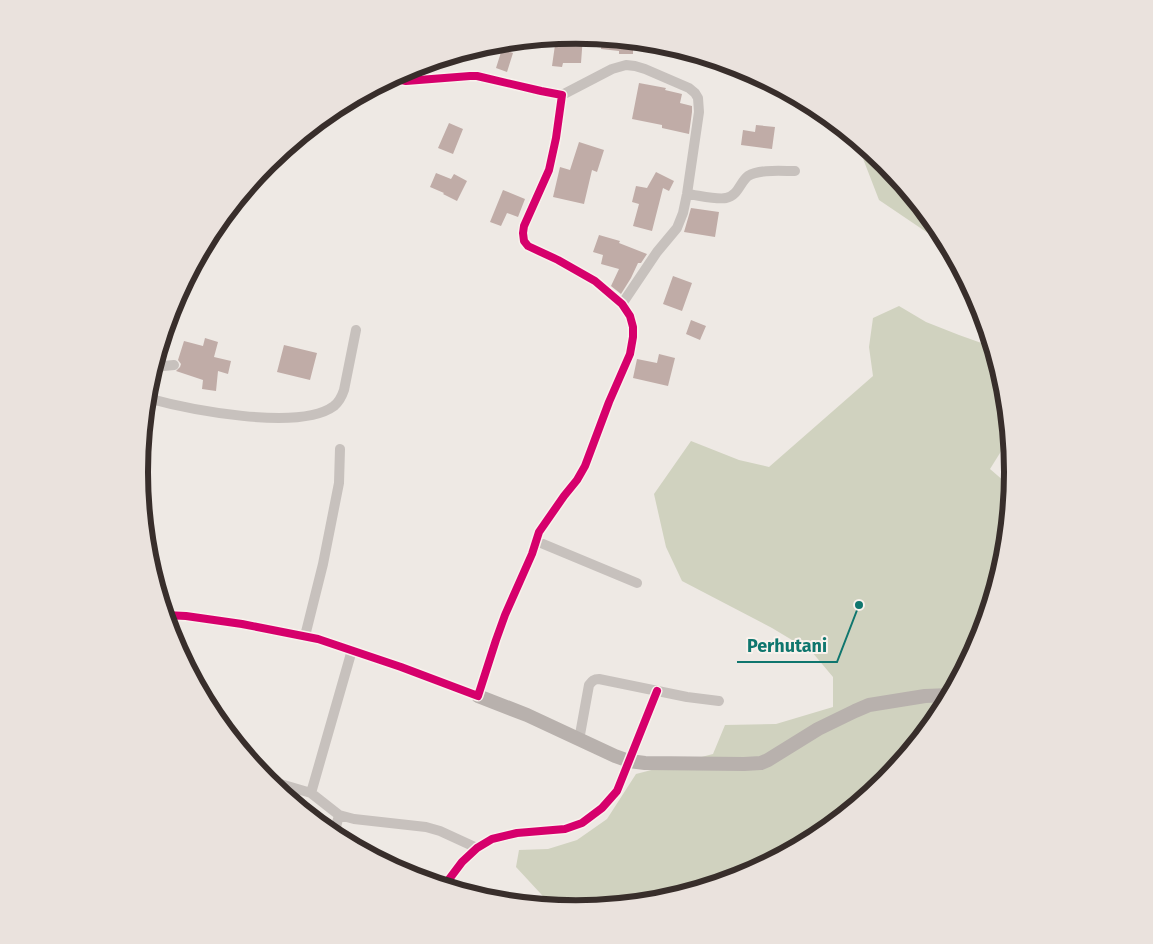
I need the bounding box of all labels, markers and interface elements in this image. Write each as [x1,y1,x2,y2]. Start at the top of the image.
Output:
callout: Perhutani [737,629,837,662]
text: Perhutani [747,635,827,657]

